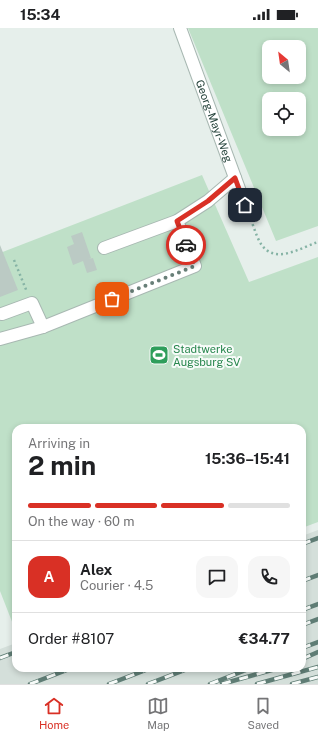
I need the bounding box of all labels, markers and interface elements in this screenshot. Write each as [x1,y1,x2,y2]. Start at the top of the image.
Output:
text: 15:34 [20,6,60,23]
north arrow [262,40,306,84]
map controls [262,40,306,136]
street label: Georg-Mayr-Weg [194,78,235,164]
button: locate [262,92,306,136]
pin [228,188,262,222]
icon: home [234,194,256,216]
courier [166,225,206,265]
icon: car [175,234,197,256]
pin [95,282,129,316]
icon: bag [101,288,123,310]
place label: Stadtwerke Augsburg SV [173,343,241,368]
sports icon: Stadtwerke Augsburg SV [148,344,170,366]
text: Arriving in [28,436,90,451]
text: 2 min [28,450,96,481]
text: 15:36–15:41 [205,450,290,467]
text: On the way · 60 m [28,514,134,529]
button: chat [196,556,238,598]
button: phone [248,556,290,598]
text: Alex [80,561,112,578]
text: A [44,568,54,585]
text: Courier · 4.5 [80,578,153,593]
text: Order #8107 [28,630,114,647]
text: €34.77 [239,630,290,647]
tab: Home [39,695,69,731]
tab: Map [147,695,170,731]
tab: Saved [248,695,279,731]

